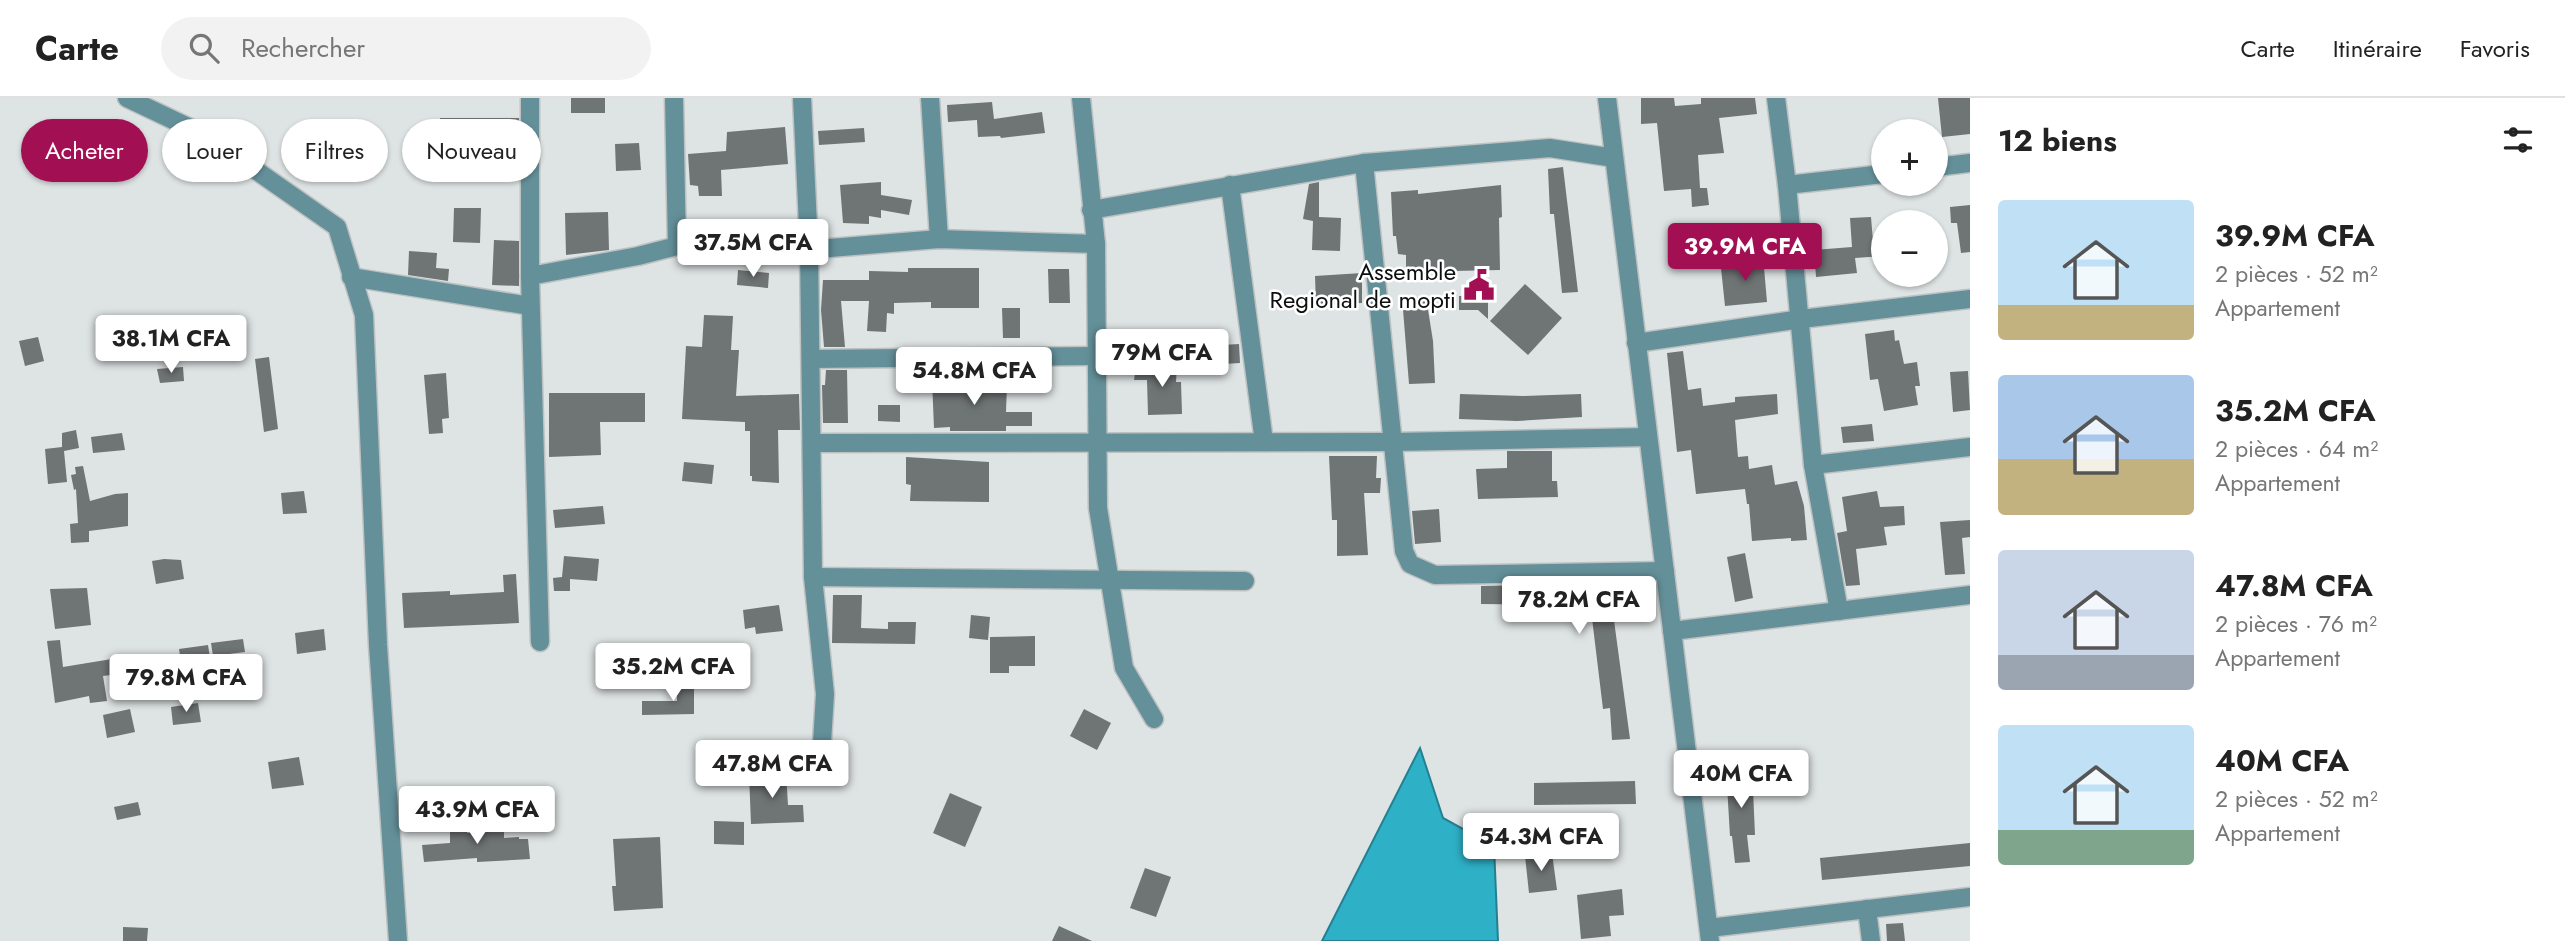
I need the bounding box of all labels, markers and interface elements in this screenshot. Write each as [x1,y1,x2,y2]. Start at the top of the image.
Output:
search box [161,17,651,80]
text: Carte [35,25,119,72]
icon: search [185,29,223,67]
text: Rechercher [241,29,365,67]
text: Carte [2240,31,2295,66]
text: Itinéraire [2333,31,2422,66]
text: Favoris [2460,31,2530,66]
chip: Acheter [21,119,148,182]
chip: Louer [162,119,267,182]
chip: Filtres [281,119,388,182]
chip: Nouveau [402,119,541,182]
map controls [1871,119,1948,287]
button: + [1871,119,1948,196]
text: 12 biens [1998,119,2117,162]
icon: filters [2499,121,2537,159]
button: − [1871,210,1948,287]
text: 39.9M CFA [2215,214,2375,257]
pin: 37.5M CFA [673,220,833,279]
pin: 39.9M CFA [1665,223,1825,283]
text: 37.5M CFA [693,225,813,259]
icon: home [2054,228,2138,312]
text: 39.9M CFA [1684,229,1806,263]
place label: Assemble Regional de mopti [1270,254,1456,317]
text: 2 pièces · 52 m² [2215,257,2378,291]
public building icon: Assemble Regional de mopti [1462,268,1496,302]
text: Appartement [2215,291,2340,325]
pin: 38.1M CFA [91,316,251,375]
text: 38.1M CFA [111,321,231,355]
pin: 79M CFA [1097,330,1227,389]
text: 79M CFA [1112,335,1212,369]
pin: 54.8M CFA [894,348,1054,407]
text: 54.8M CFA [912,353,1036,387]
text: 35.2M CFA [2215,389,2376,432]
icon: home [2054,403,2138,487]
text: 2 pièces · 64 m² [2215,432,2378,466]
text: Appartement [2215,466,2340,500]
text: 47.8M CFA [2215,564,2373,607]
pin: 78.2M CFA [1499,576,1659,636]
icon: home [2054,578,2138,662]
text: 78.2M CFA [1518,582,1640,616]
text: 2 pièces · 76 m² [2215,607,2377,641]
text: Appartement [2215,641,2340,675]
pin: 35.2M CFA [593,644,753,703]
text: 35.2M CFA [611,649,735,683]
pin: 79.8M CFA [106,654,266,714]
text: 79.8M CFA [125,660,247,694]
text: 40M CFA [2215,739,2349,782]
pin: 47.8M CFA [692,740,852,800]
text: 47.8M CFA [712,746,832,780]
pin: 40M CFA [1676,750,1806,810]
icon: home [2054,753,2138,837]
text: 40M CFA [1690,756,1792,790]
text: 2 pièces · 52 m² [2215,782,2378,816]
pin: 43.9M CFA [397,786,557,846]
text: 43.9M CFA [415,792,539,826]
pin: 54.3M CFA [1461,814,1621,873]
text: Appartement [2215,816,2340,850]
text: 54.3M CFA [1479,819,1603,853]

